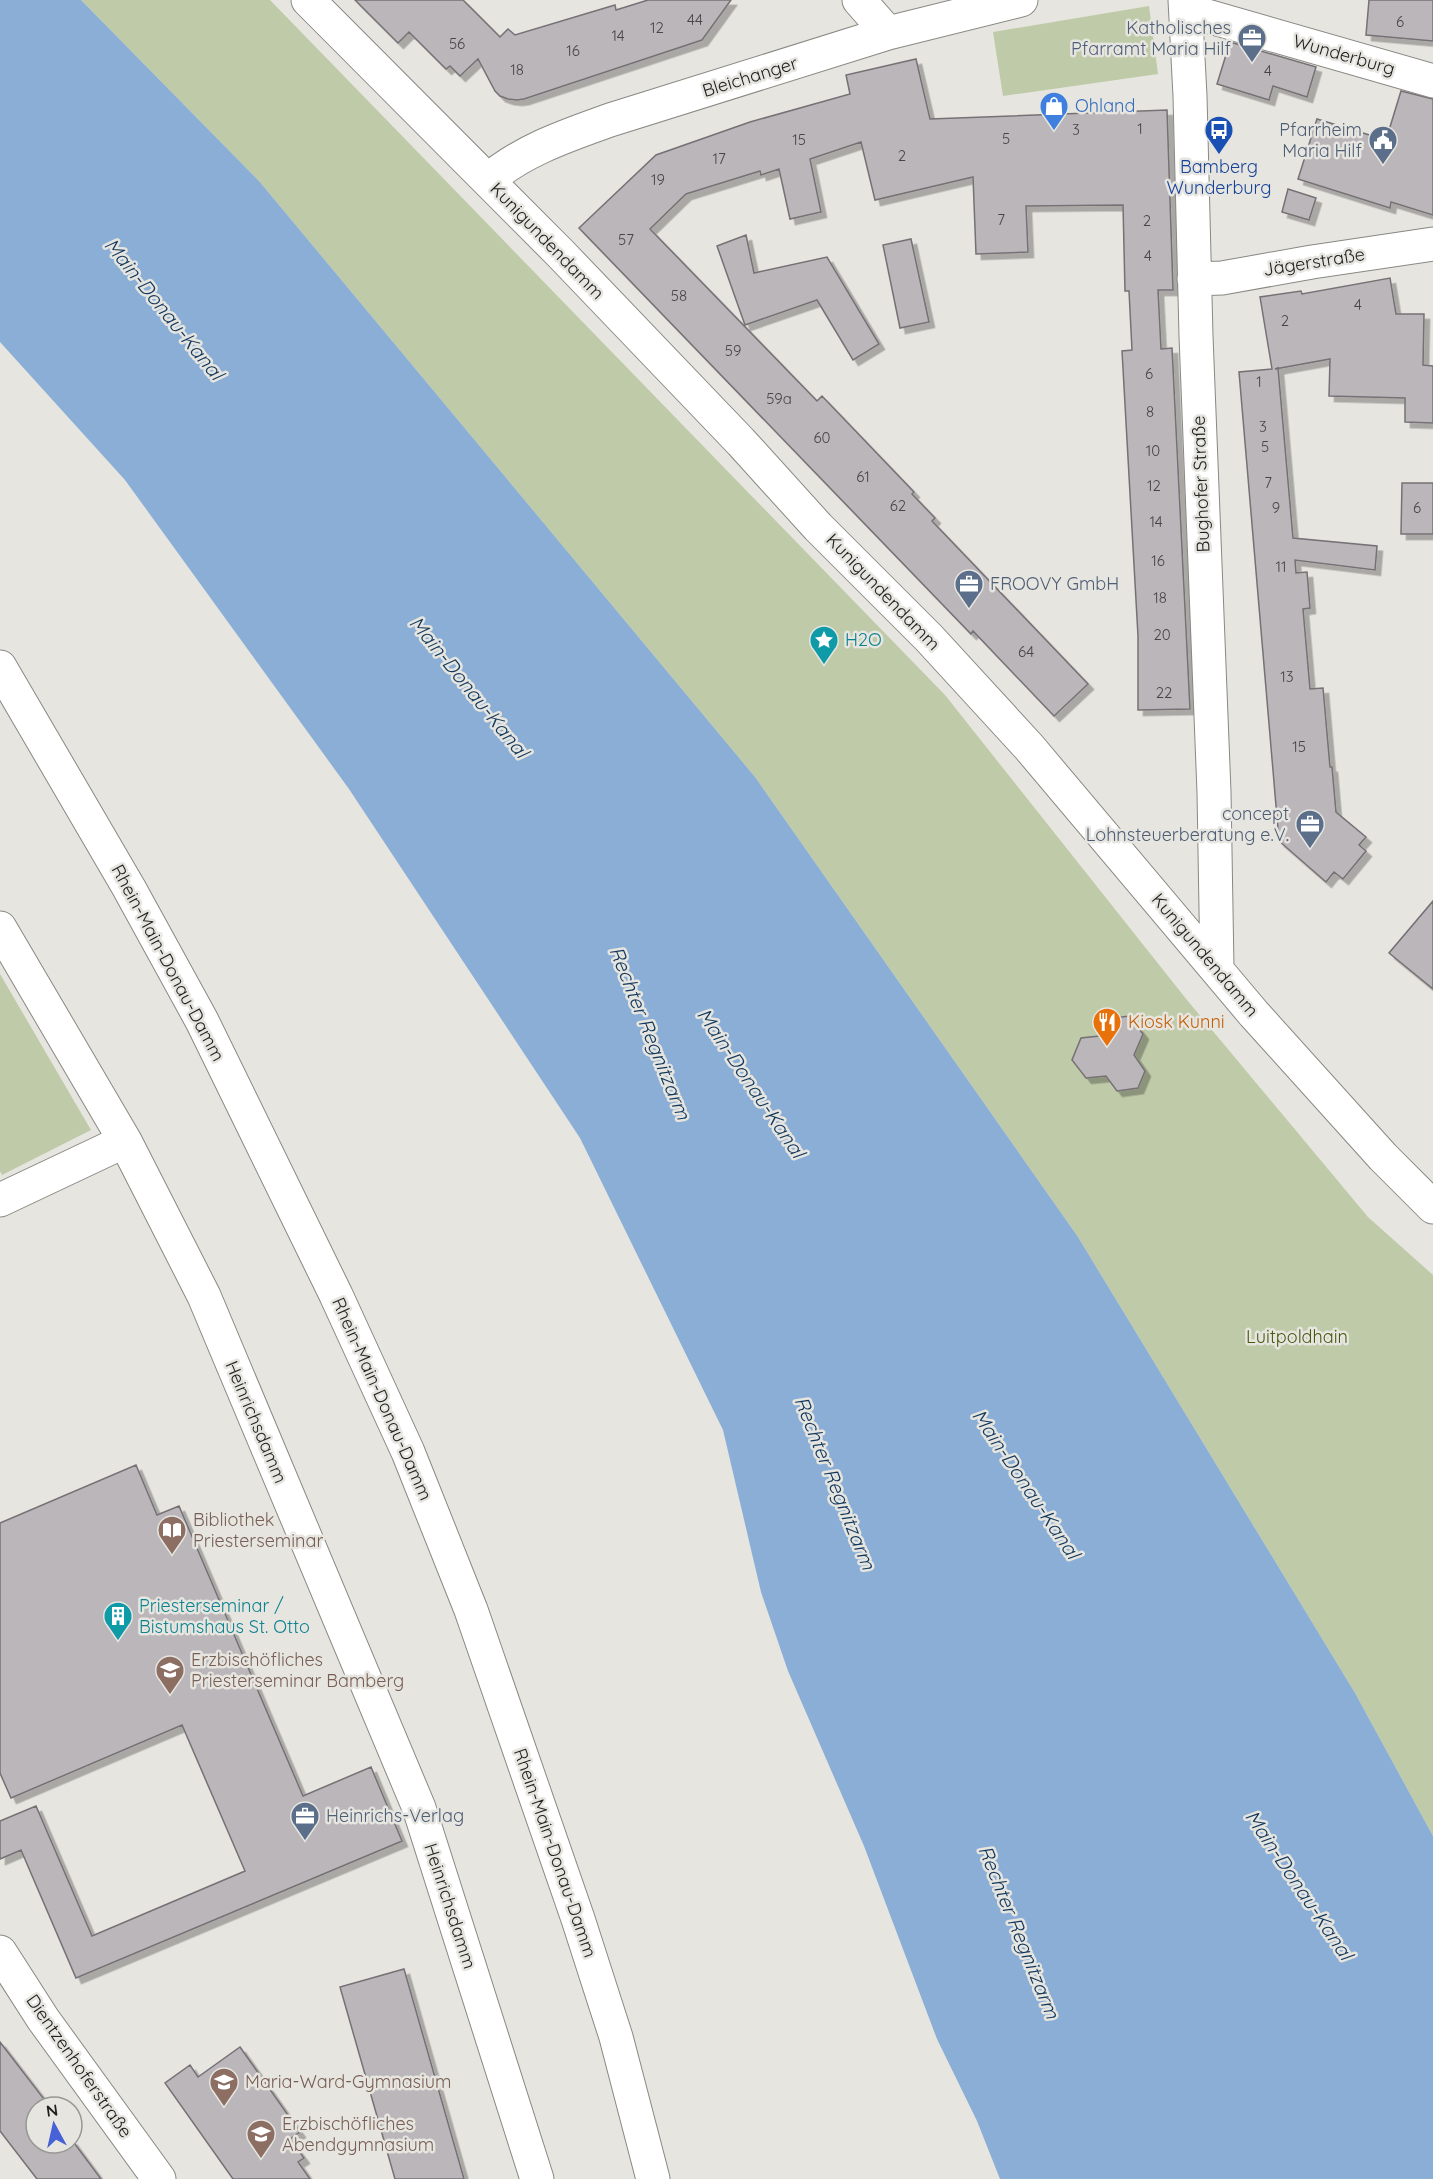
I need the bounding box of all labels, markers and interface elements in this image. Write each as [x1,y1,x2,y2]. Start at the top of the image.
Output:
house number: 44 [687,10,703,29]
house number: 6 [1396,12,1404,31]
place label: Katholisches Pfarramt Maria Hilf [1071,16,1232,60]
house number: 12 [650,18,664,37]
office icon: Katholisches Pfarramt Maria Hilf [1236,22,1268,64]
house number: 14 [611,26,625,45]
street label: Wunderburg [1291,29,1398,80]
house number: 56 [449,34,465,53]
house number: 16 [566,41,580,60]
street label: Bleichanger [699,51,800,102]
house number: 18 [510,60,524,79]
house number: 4 [1264,61,1272,80]
shop icon: Ohland [1038,90,1070,132]
place label: Ohland [1075,94,1135,117]
bus stop icon: Bamberg Wunderburg [1203,114,1235,156]
place label: Pfarrheim Maria Hilf [1279,118,1363,162]
house number: 1 [1137,119,1143,138]
house number: 3 [1072,120,1080,139]
public building icon: Pfarrheim Maria Hilf [1367,124,1399,166]
house number: 5 [1002,129,1010,148]
house number: 15 [792,130,806,149]
house number: 2 [898,146,906,165]
house number: 17 [712,149,726,168]
place label: Bamberg Wunderburg [1167,155,1271,199]
house number: 19 [651,170,665,189]
street label: Kunigundendamm [485,177,609,304]
house number: 7 [997,210,1005,229]
house number: 2 [1143,211,1151,230]
house number: 57 [618,230,634,249]
water label: Main-Donau-Kanal [99,233,231,387]
street label: Jägerstraße [1262,242,1366,281]
house number: 4 [1144,246,1152,265]
house number: 58 [671,286,687,305]
house number: 4 [1354,295,1362,314]
house number: 2 [1281,311,1289,330]
house number: 59 [725,341,741,360]
house number: 6 [1145,364,1153,383]
house number: 1 [1256,372,1262,391]
house number: 59a [766,389,792,408]
house number: 8 [1146,402,1154,421]
street label: Bughofer Straße [1187,415,1214,553]
house number: 3 [1259,417,1267,436]
house number: 60 [814,428,831,447]
house number: 5 [1261,437,1269,456]
house number: 10 [1146,441,1160,460]
house number: 61 [856,467,870,486]
house number: 7 [1264,473,1272,492]
house number: 12 [1147,476,1161,495]
house number: 62 [890,496,906,515]
house number: 9 [1272,498,1280,517]
house number: 6 [1413,498,1421,517]
house number: 14 [1149,512,1163,531]
street label: Kunigundendamm [821,528,945,655]
house number: 16 [1151,551,1165,570]
house number: 11 [1275,557,1287,576]
office icon: FROOVY GmbH [953,568,985,610]
place label: FROOVY GmbH [990,572,1119,595]
house number: 18 [1153,588,1167,607]
water label: Main-Donau-Kanal [404,611,536,765]
place icon: H2O [808,624,840,666]
house number: 20 [1153,625,1171,644]
place label: H2O [845,628,882,651]
house number: 64 [1018,642,1034,661]
house number: 13 [1280,667,1294,686]
house number: 22 [1156,683,1172,702]
house number: 15 [1292,737,1306,756]
place label: concept Lohnsteuerberatung e.V. [1086,802,1289,846]
office icon: concept Lohnsteuerberatung e.V. [1294,808,1326,850]
street label: Rhein-Main-Donau-Damm [107,860,230,1065]
street label: Kunigundendamm [1147,888,1264,1021]
water label: Rechter Regnitzarm [604,943,697,1124]
water label: Main-Donau-Kanal [692,1003,812,1164]
restaurant icon: Kiosk Kunni [1091,1006,1123,1048]
place label: Kiosk Kunni [1128,1010,1225,1033]
street label: Rhein-Main-Donau-Damm [327,1294,438,1504]
park label: Luitpoldhain [1246,1325,1348,1348]
street label: Heinrichsdamm [220,1357,293,1487]
water label: Rechter Regnitzarm [789,1393,882,1574]
water label: Main-Donau-Kanal [967,1404,1087,1565]
place label: Bibliothek Priesterseminar [193,1508,323,1552]
library icon: Bibliothek Priesterseminar [156,1514,188,1556]
place label: Priesterseminar / Bistumshaus St. Otto [139,1594,310,1638]
building icon: Priesterseminar / Bistumshaus St. Otto [102,1600,134,1642]
place label: Erzbischöfliches Priesterseminar Bamberg [191,1648,404,1692]
school or university icon: Erzbischöfliches Priesterseminar Bamberg [154,1654,186,1696]
street label: Rhein-Main-Donau-Damm [509,1745,602,1961]
office icon: Heinrichs-Verlag [289,1800,321,1842]
place label: Heinrichs-Verlag [326,1804,464,1827]
water label: Main-Donau-Kanal [1240,1805,1360,1966]
street label: Heinrichsdamm [419,1840,482,1972]
water label: Rechter Regnitzarm [973,1842,1066,2023]
street label: Dientzenhoferstraße [21,1990,138,2142]
school or university icon: Maria-Ward-Gymnasium [208,2066,240,2108]
place label: Maria-Ward-Gymnasium [245,2070,452,2093]
north arrow [24,2095,84,2155]
text: N [45,2099,59,2121]
place label: Erzbischöfliches Abendgymnasium [282,2112,434,2156]
school or university icon: Erzbischöfliches Abendgymnasium [245,2118,277,2160]

